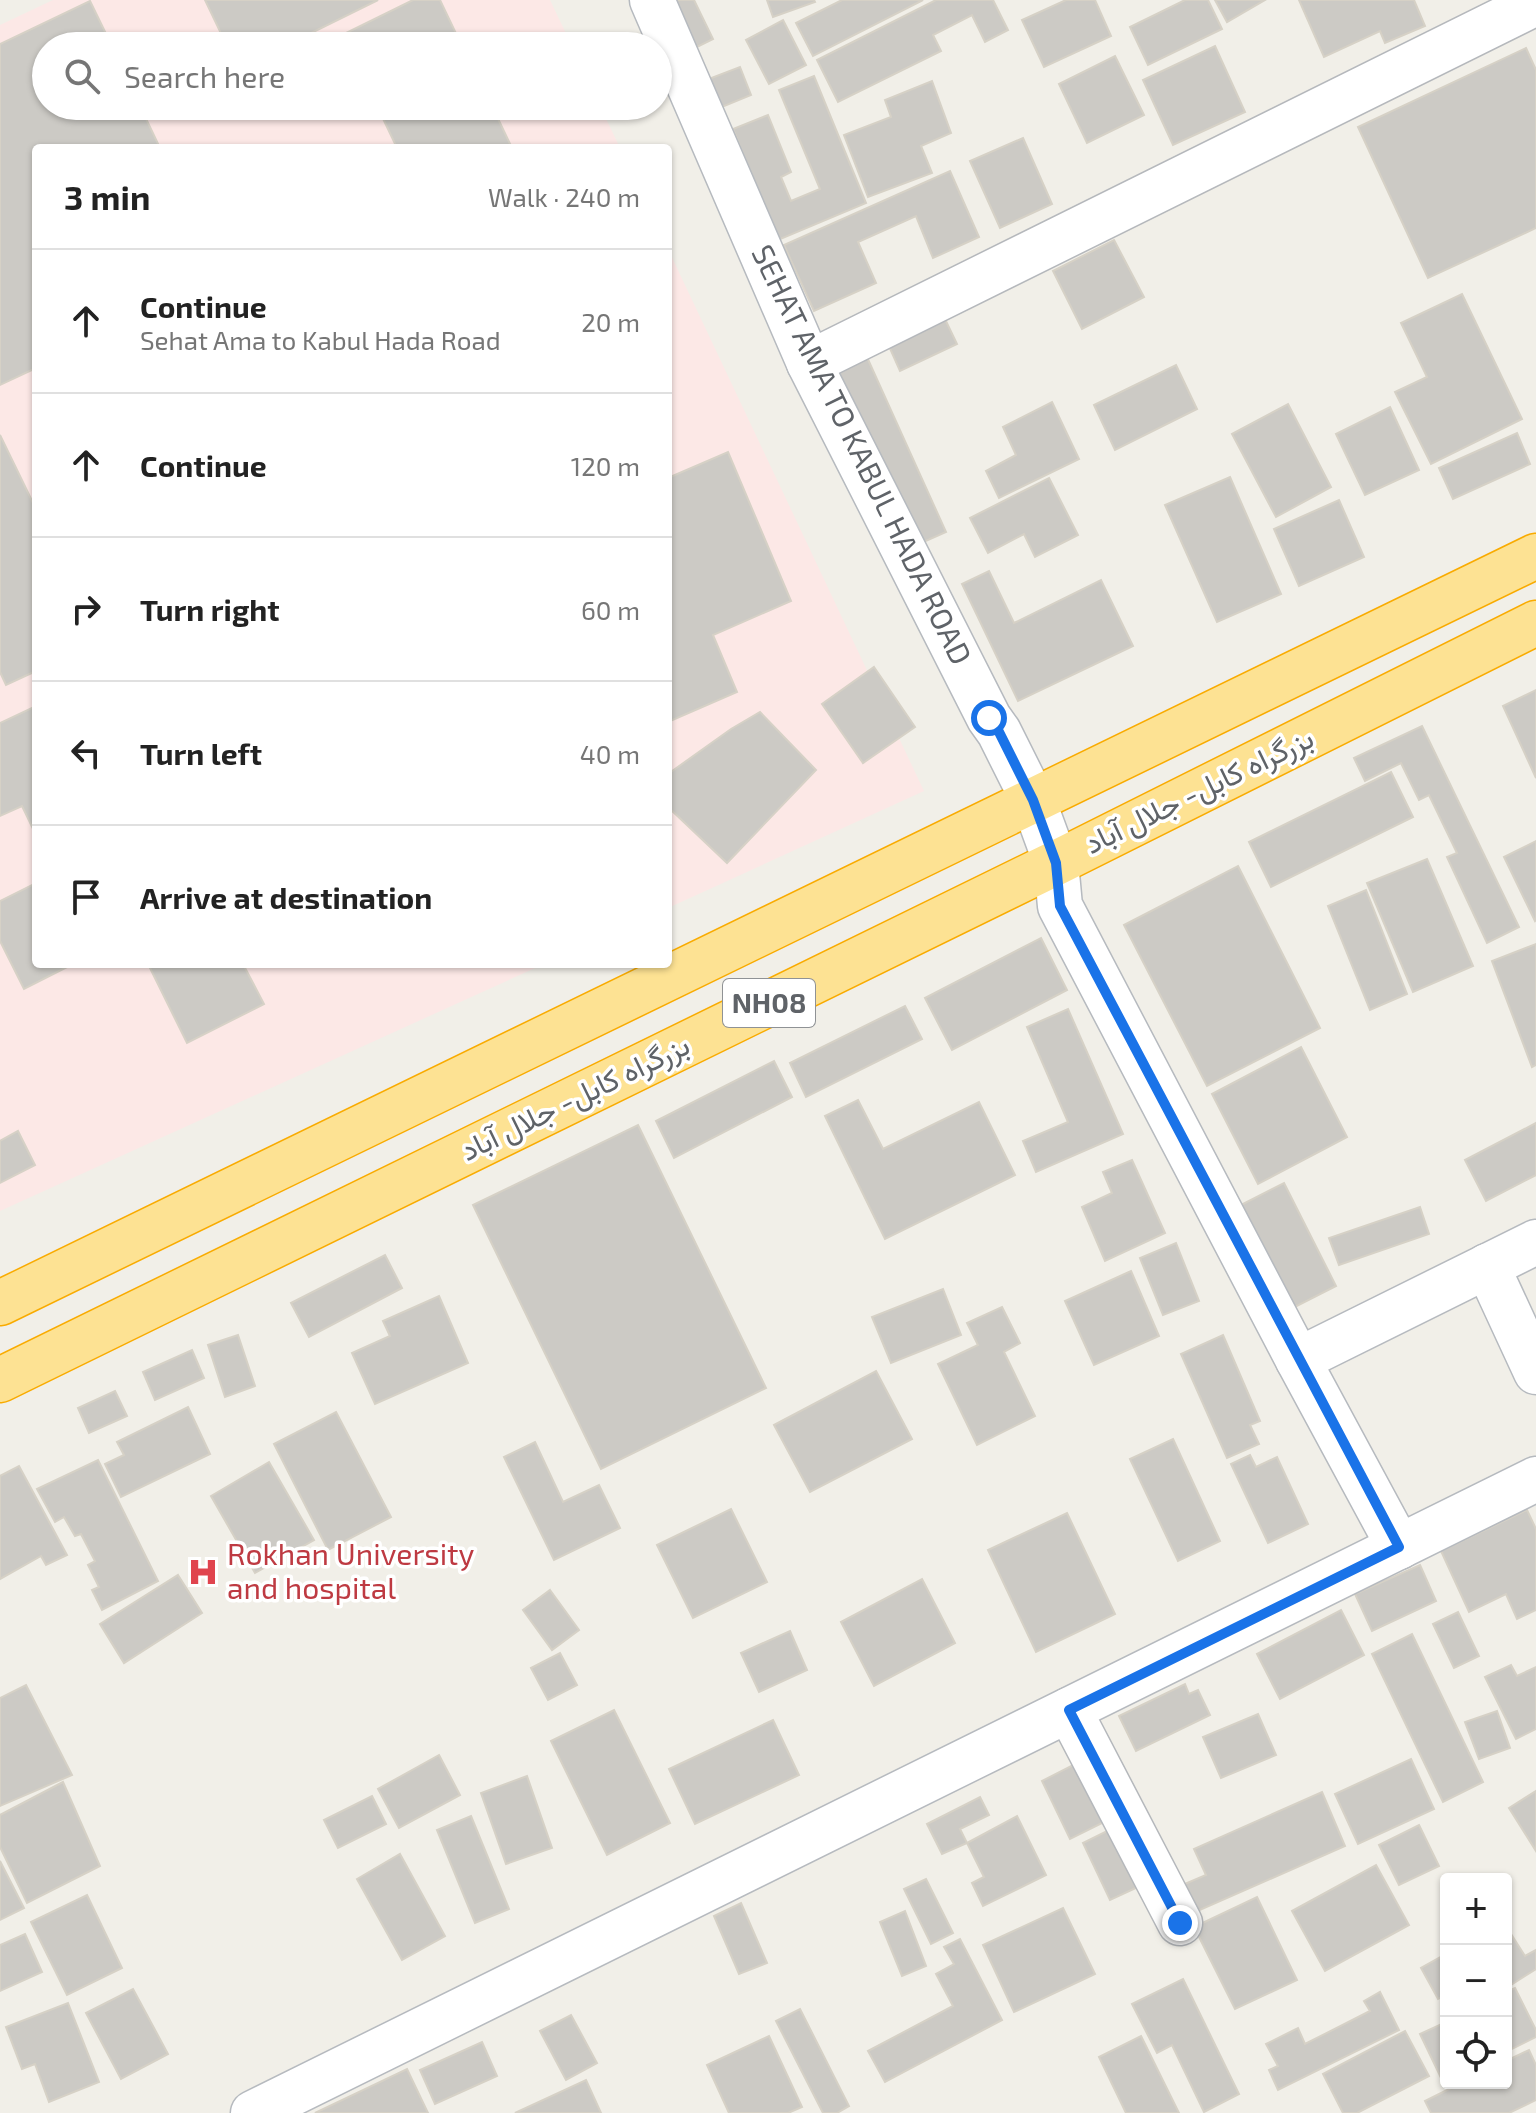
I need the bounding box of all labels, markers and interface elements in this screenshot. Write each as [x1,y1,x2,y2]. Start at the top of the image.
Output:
search box [32,32,672,120]
icon: search [60,54,104,98]
text: Search here [124,58,285,94]
text: 3 min [64,176,150,217]
text: Walk · 240 m [488,181,640,212]
street label: SEHAT AMA TO KABUL HADA ROAD [745,238,980,670]
text: Continue [140,288,267,324]
icon: ahead [64,299,108,343]
text: 20 m [581,306,640,337]
text: Sehat Ama to Kabul Hada Road [140,324,501,355]
icon: ahead [64,443,108,487]
text: Continue [140,447,267,483]
text: 120 m [571,450,640,481]
icon: right [64,587,108,631]
text: Turn right [140,591,280,627]
text: 60 m [581,594,640,625]
route start [971,700,1007,736]
street label: بزرگراه کابل- جلال آباد [1078,718,1319,862]
icon: left [64,731,108,775]
text: Turn left [140,735,262,771]
text: 40 m [580,738,640,769]
icon: arrive [64,875,108,919]
text: Arrive at destination [140,879,432,915]
road number: NH08 [723,979,815,1027]
street label: بزرگراه کابل- جلال آباد [454,1025,695,1169]
place label: Rokhan University and hospital [227,1535,475,1605]
hospital icon: Rokhan University and hospital [186,1555,220,1589]
map controls [1440,1873,1512,2089]
button: + [1440,1873,1512,1945]
route end [1162,1905,1198,1941]
button: − [1440,1945,1512,2017]
button: locate [1440,2017,1512,2089]

